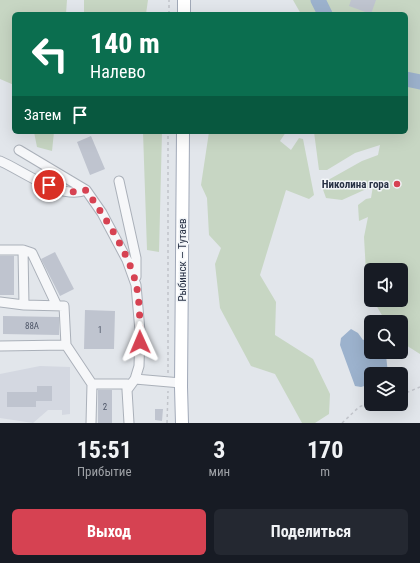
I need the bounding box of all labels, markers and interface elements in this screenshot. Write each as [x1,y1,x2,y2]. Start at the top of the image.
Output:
text: 140 m [90,27,160,60]
icon: left [24,28,76,80]
text: Налево [90,61,146,82]
icon: arrive [69,104,91,126]
text: Затем [24,106,61,124]
pin [32,168,66,202]
icon: arrive [38,174,60,196]
place label: Николина гора [322,178,389,191]
marker: Николина гора [392,179,402,189]
street label: Рыбинск — Тутаев [176,218,189,302]
map controls [364,263,408,411]
button: sound [364,263,408,307]
button: search [364,315,408,359]
house number: 88А [25,321,39,331]
position arrow [119,321,161,363]
house number: 1 [98,325,102,335]
button: layers [364,367,408,411]
house number: 2 [103,402,108,412]
text: 15:51 [77,436,132,464]
text: 3 [213,436,225,464]
text: 170 [307,436,343,464]
text: Прибытие [77,464,132,479]
text: мин [209,464,230,479]
text: m [320,464,330,479]
button: Выход [12,509,206,555]
button: Поделиться [214,509,408,555]

